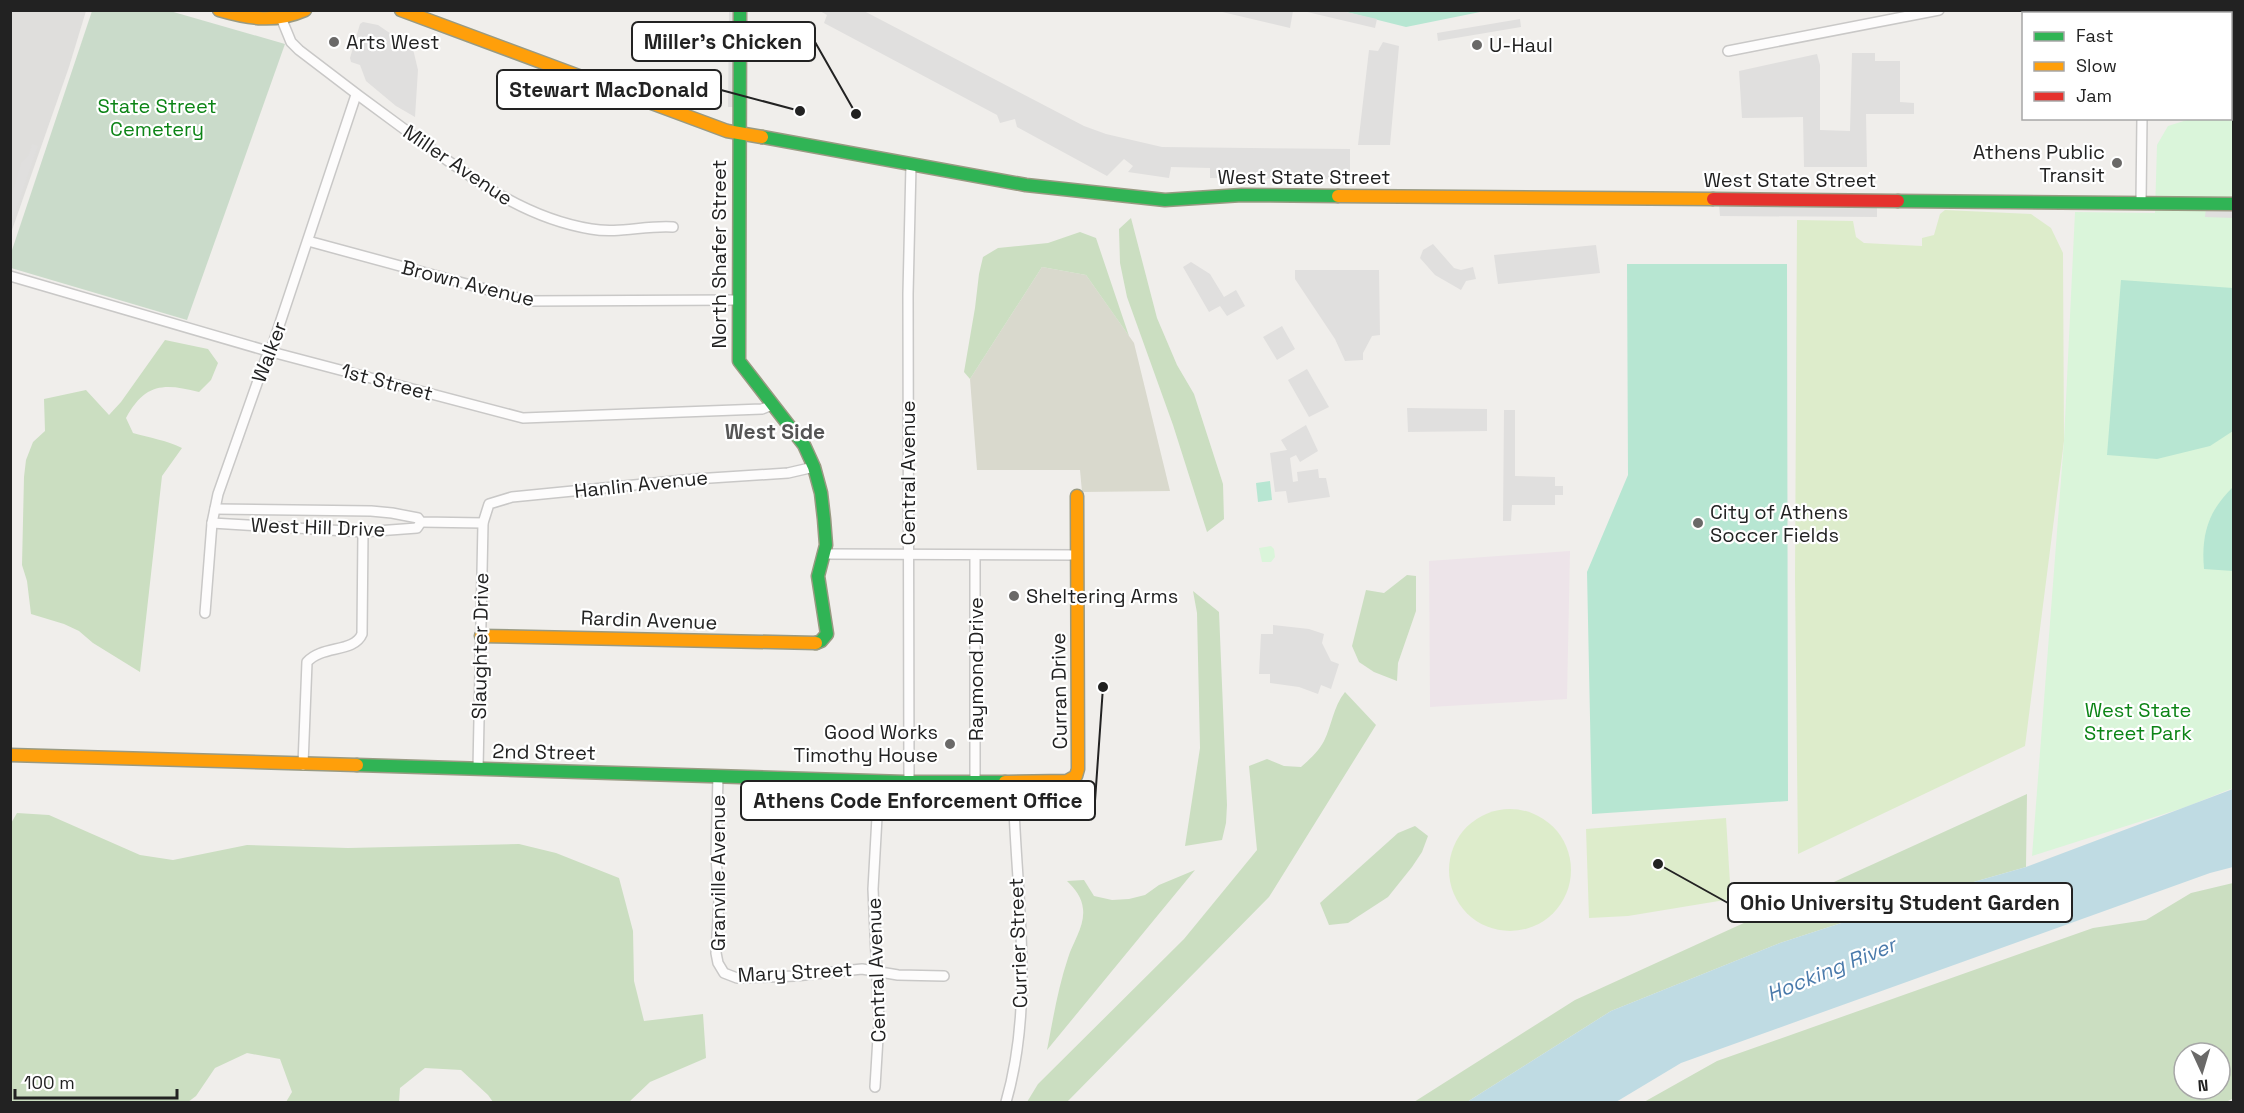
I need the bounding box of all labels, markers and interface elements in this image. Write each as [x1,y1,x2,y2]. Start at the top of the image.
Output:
legend [2022,12,2232,120]
callout: Miller's Chicken [632,22,815,61]
text: Fast [2076,24,2113,47]
text: Miller's Chicken [644,28,802,55]
place label: Arts West [346,29,439,55]
place label: U-Haul [1489,32,1553,58]
marker: Arts West [327,35,341,49]
marker: U-Haul [1470,38,1484,52]
text: Slow [2076,54,2117,77]
callout: Stewart MacDonald [497,70,721,109]
text: Stewart MacDonald [509,76,709,103]
text: Jam [2076,84,2112,107]
park label: State Street Cemetery [97,93,217,142]
street label: Miller Avenue [398,119,518,211]
place label: Athens Public Transit [1973,139,2105,188]
marker: Athens Public Transit [2110,156,2124,170]
street label: North Shafer Street [706,159,732,349]
street label: West State Street [1218,164,1390,190]
street label: West State Street [1704,167,1876,193]
street label: Brown Avenue [399,254,537,312]
street label: Walker [246,318,292,386]
street label: 1st Street [338,357,436,407]
street label: Central Avenue [895,401,921,545]
district label: West Side [725,418,825,445]
street label: Hanlin Avenue [573,464,709,504]
place label: City of Athens Soccer Fields [1710,499,1848,548]
street label: West Hill Drive [250,512,386,542]
marker: City of Athens Soccer Fields [1691,516,1705,530]
street label: Slaughter Drive [466,572,494,720]
place label: Sheltering Arms [1026,583,1178,609]
marker: Sheltering Arms [1007,589,1021,603]
street label: Raymond Drive [963,597,989,741]
street label: Rardin Avenue [580,605,718,635]
street label: Curran Drive [1045,632,1073,750]
park label: West State Street Park [2084,697,2192,746]
place label: Good Works Timothy House [794,719,938,768]
marker: Good Works Timothy House [943,737,957,751]
street label: 2nd Street [492,738,596,766]
callout: Athens Code Enforcement Office [741,781,1095,820]
text: Athens Code Enforcement Office [753,787,1083,814]
street label: Granville Avenue [705,795,731,951]
street label: Currier Street [1003,877,1033,1009]
callout: Ohio University Student Garden [1728,883,2072,922]
text: Ohio University Student Garden [1740,889,2060,916]
street label: Central Avenue [860,897,892,1043]
water label: Hocking River [1762,930,1902,1007]
street label: Mary Street [737,956,853,988]
north arrow [2172,1041,2232,1101]
scale bar [15,1062,177,1100]
text: 100 m [24,1071,75,1094]
text: N [2197,1075,2209,1096]

